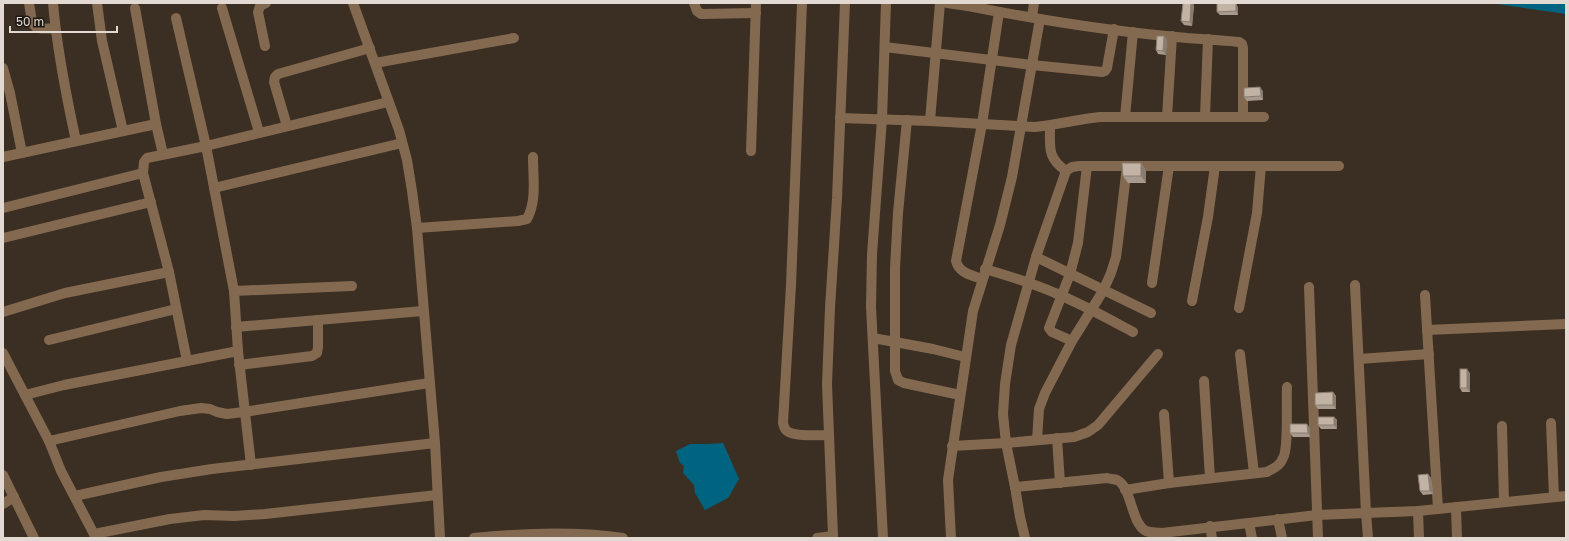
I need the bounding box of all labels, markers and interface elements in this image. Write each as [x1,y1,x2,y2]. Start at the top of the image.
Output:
scale bar [10,8,117,34]
text: 50 m [16,14,44,29]

